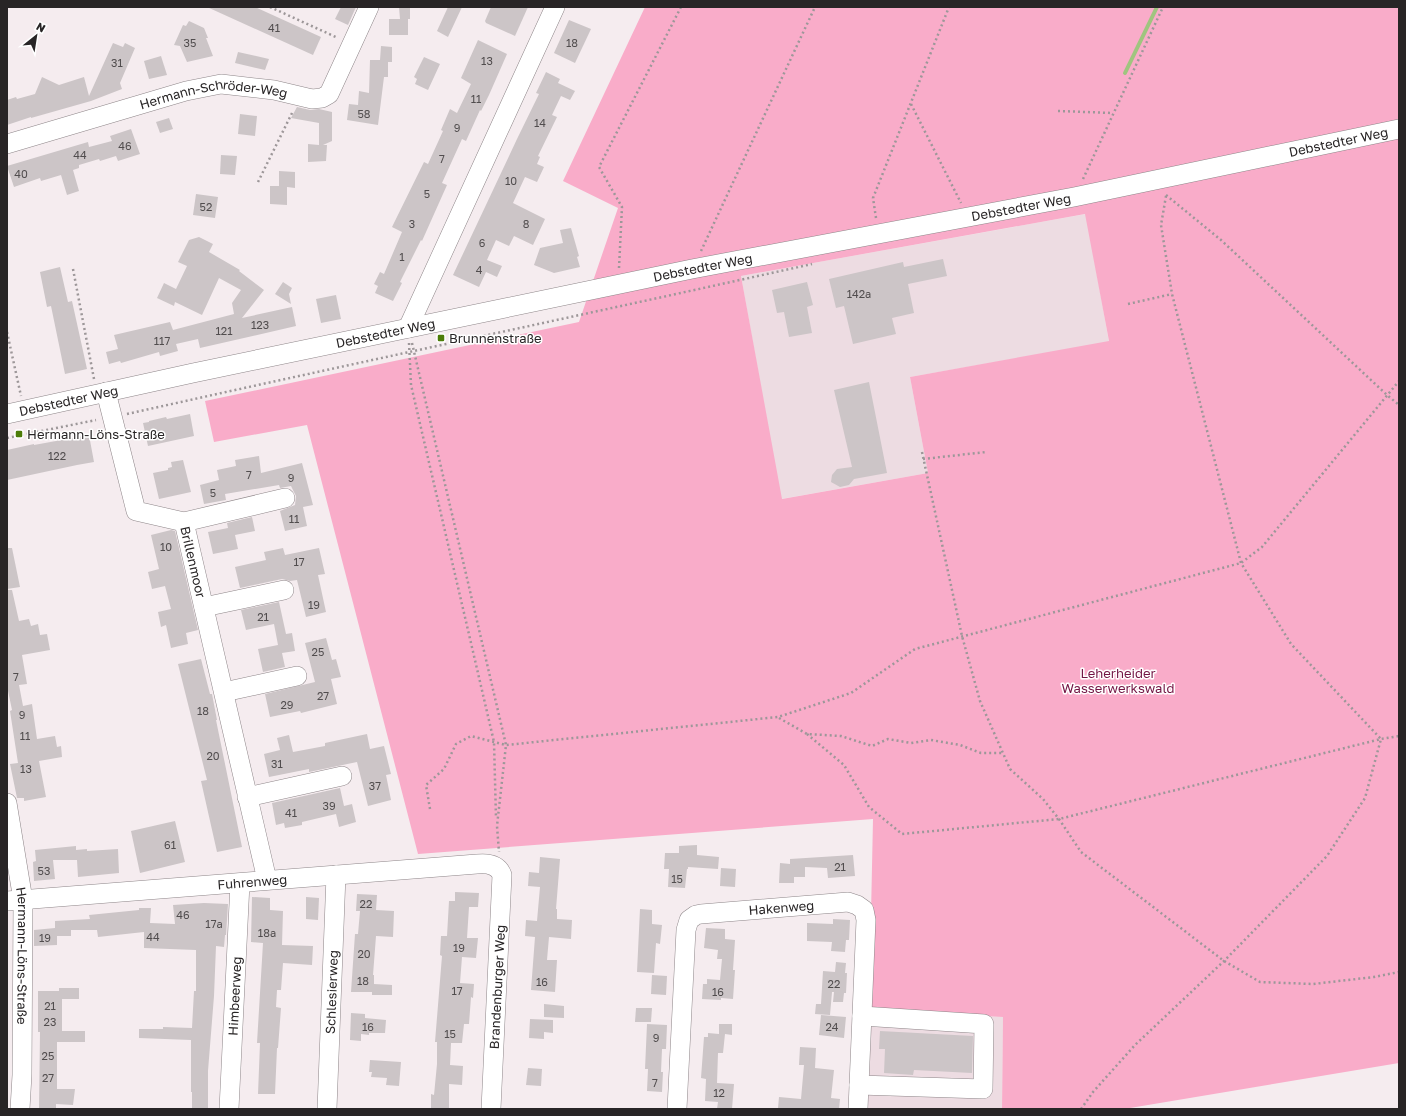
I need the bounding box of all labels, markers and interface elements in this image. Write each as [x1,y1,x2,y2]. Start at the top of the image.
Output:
north arrow [16,16,56,56]
text: N [34,19,48,35]
house number: 41 [268,21,280,34]
house number: 35 [184,36,196,49]
house number: 18 [566,36,578,49]
house number: 13 [481,54,493,67]
house number: 31 [111,56,123,69]
street label: Hermann-Schröder-Weg [138,76,289,112]
house number: 11 [471,92,481,105]
house number: 58 [357,107,371,120]
house number: 14 [534,116,546,129]
house number: 9 [454,121,460,134]
street label: Debstedter Weg [1287,124,1389,160]
house number: 46 [118,139,132,152]
house number: 44 [73,148,87,161]
house number: 7 [439,152,445,165]
house number: 40 [14,167,28,180]
house number: 10 [505,174,517,187]
house number: 5 [424,187,430,200]
street label: Debstedter Weg [970,190,1072,224]
house number: 52 [200,200,212,213]
house number: 3 [409,217,415,230]
house number: 8 [523,217,530,230]
house number: 6 [479,236,486,249]
house number: 1 [399,250,405,263]
street label: Debstedter Weg [652,250,754,285]
house number: 4 [476,263,483,276]
house number: 142a [847,287,871,300]
street label: Debstedter Weg [334,315,436,351]
house number: 123 [251,318,269,331]
house number: 121 [215,324,233,337]
place label: Brunnenstraße [449,330,542,346]
marker: Brunnenstraße [436,333,446,343]
house number: 117 [154,334,170,347]
street label: Debstedter Weg [18,382,120,419]
place label: Hermann-Löns-Straße [27,426,165,442]
marker: Hermann-Löns-Straße [14,429,24,439]
house number: 122 [48,449,66,462]
house number: 7 [246,468,252,481]
house number: 9 [288,471,294,484]
house number: 5 [210,486,216,499]
house number: 11 [289,512,299,525]
street label: Brillenmoor [177,524,209,599]
house number: 10 [160,540,172,553]
house number: 17 [293,555,305,568]
house number: 19 [308,598,320,611]
house number: 21 [257,610,269,623]
house number: 25 [312,645,324,658]
park label: Leherheider Wasserwerkswald [1062,665,1174,696]
house number: 7 [13,670,19,683]
house number: 27 [317,689,329,702]
house number: 29 [280,698,294,711]
house number: 18 [197,704,209,717]
house number: 9 [19,708,25,721]
house number: 11 [20,729,30,742]
house number: 20 [206,749,220,762]
house number: 31 [271,757,283,770]
house number: 13 [20,762,32,775]
house number: 37 [369,779,381,792]
house number: 39 [322,799,336,812]
house number: 41 [285,806,297,819]
house number: 61 [164,838,176,851]
house number: 21 [834,860,846,873]
house number: 53 [38,864,50,877]
street label: Fuhrenweg [217,871,288,892]
house number: 15 [671,872,683,885]
street label: Hermann-Löns-Straße [13,886,31,1025]
house number: 22 [360,897,372,910]
street label: Hakenweg [748,897,815,918]
house number: 46 [176,908,190,921]
house number: 17a [205,917,223,930]
street label: Brandenburger Weg [486,924,508,1050]
house number: 18a [258,926,276,939]
house number: 44 [146,930,160,943]
house number: 19 [39,931,51,944]
house number: 19 [453,941,465,954]
house number: 20 [357,947,371,960]
street label: Schlesierweg [322,950,341,1034]
street label: Himbeerweg [225,956,244,1036]
house number: 18 [357,974,369,987]
house number: 16 [536,975,548,988]
house number: 22 [828,977,840,990]
house number: 17 [451,984,463,997]
house number: 16 [712,985,724,998]
house number: 21 [44,999,56,1012]
house number: 23 [44,1015,56,1028]
house number: 16 [362,1020,374,1033]
house number: 24 [825,1020,839,1033]
house number: 15 [444,1027,456,1040]
house number: 9 [653,1031,659,1044]
house number: 25 [42,1049,54,1062]
house number: 27 [42,1071,54,1084]
house number: 7 [652,1076,658,1089]
house number: 12 [713,1086,725,1099]

